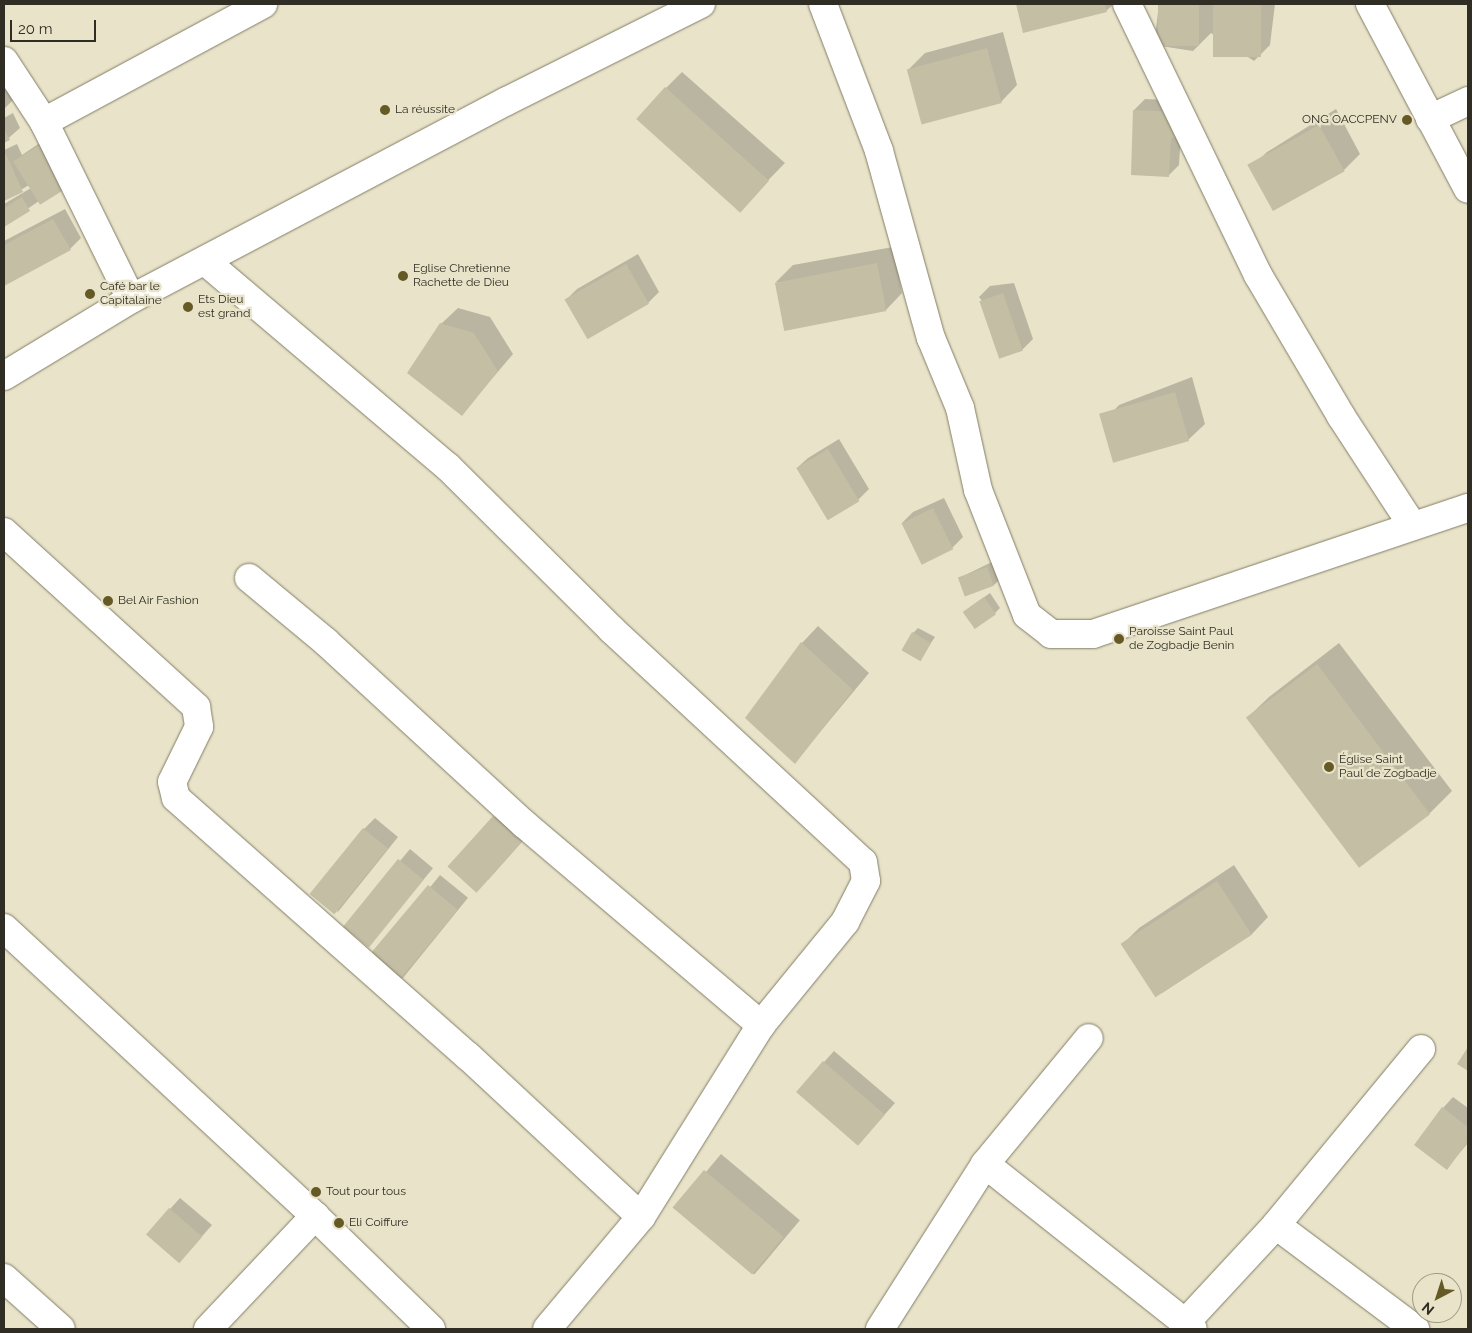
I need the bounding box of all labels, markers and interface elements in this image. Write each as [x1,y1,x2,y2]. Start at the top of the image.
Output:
scale bar [12,10,99,42]
text: 20 m [18,20,53,38]
place label: La réussite [395,103,455,117]
marker: La réussite [379,104,391,116]
place label: ONG OACCPENV [1302,113,1397,127]
marker: ONG OACCPENV [1401,114,1413,126]
place label: Eglise Chretienne Rachette de Dieu [413,262,510,290]
marker: Eglise Chretienne Rachette de Dieu [397,270,409,282]
place label: Café bar le Capitalaine [100,280,162,308]
marker: Café bar le Capitalaine [84,288,96,300]
place label: Ets Dieu est grand [198,293,251,321]
marker: Ets Dieu est grand [182,301,194,313]
place label: Bel Air Fashion [118,594,200,608]
marker: Bel Air Fashion [102,595,114,607]
place label: Paroisse Saint Paul de Zogbadje Benin [1129,625,1234,653]
marker: Paroisse Saint Paul de Zogbadje Benin [1113,633,1125,645]
place label: Église Saint Paul de Zogbadje [1339,753,1437,781]
marker: Église Saint Paul de Zogbadje [1323,761,1335,773]
place label: Tout pour tous [326,1185,406,1199]
marker: Tout pour tous [310,1186,322,1198]
place label: Eli Coiffure [349,1216,408,1230]
marker: Eli Coiffure [333,1217,345,1229]
north arrow [1412,1273,1462,1323]
text: N [1419,1299,1437,1318]

